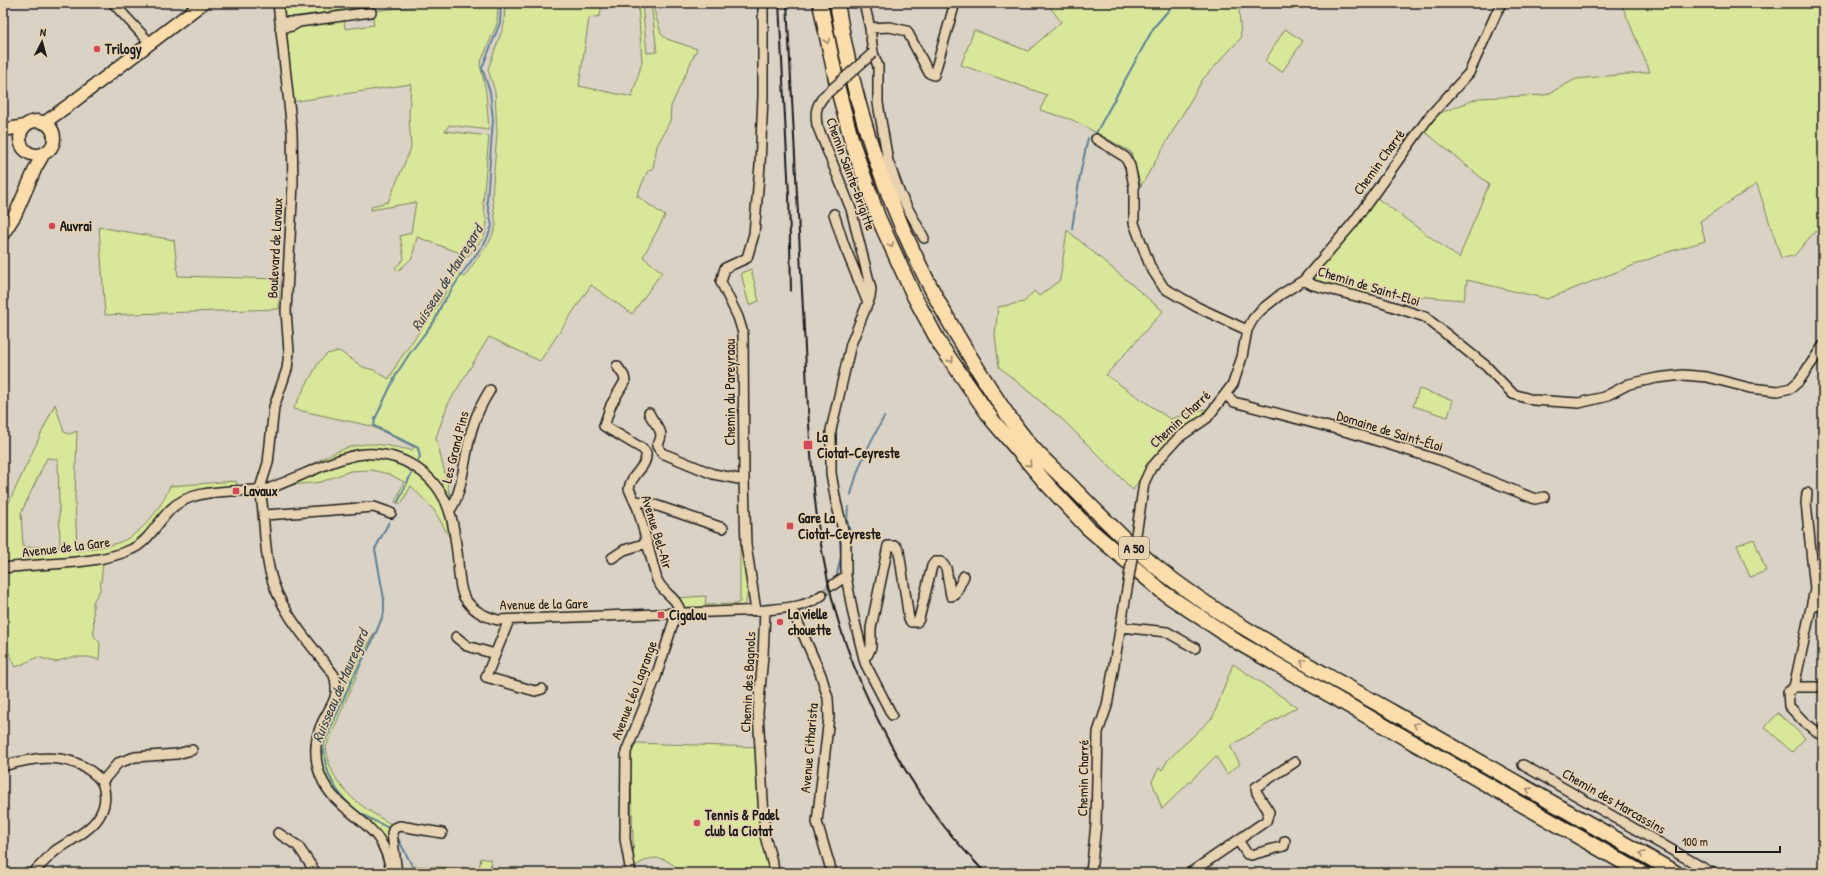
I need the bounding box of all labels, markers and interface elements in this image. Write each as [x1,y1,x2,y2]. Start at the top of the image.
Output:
north arrow [22,22,62,62]
text: N [39,25,47,39]
one-way arrow [823,38,831,44]
place label: Trilogy [104,39,142,60]
marker: Trilogy [92,44,102,54]
street label: Chemin Sainte-Brigitte [821,115,881,234]
street label: Chemin Charré [1348,125,1409,198]
street label: Boulevard de Lavaux [262,197,287,299]
place label: Auvrai [60,216,92,235]
water label: Ruisseau de Mauregard [406,219,489,335]
marker: Auvrai [47,221,57,231]
one-way arrow [886,241,894,248]
street label: Chemin de Saint-Eloi [1316,261,1423,310]
street label: Chemin du Pareyraou [720,338,740,445]
one-way arrow [946,356,954,363]
street label: Chemin Charré [1145,385,1215,452]
street label: Domaine de Saint-Éloi [1335,405,1446,456]
street label: Les Grand Pins [436,409,473,485]
place label: La Ciotat-Ceyreste [817,427,901,464]
marker: La Ciotat-Ceyreste [802,439,814,451]
one-way arrow [1024,459,1032,467]
place label: Lavaux [244,481,278,500]
marker: Lavaux [231,486,241,496]
street label: Avenue Bel-Air [637,493,678,572]
place label: Gare La Ciotat-Ceyreste [798,508,882,545]
marker: Gare La Ciotat-Ceyreste [785,521,795,531]
street label: Avenue de la Gare [21,532,111,561]
road number: A 50 [1119,537,1149,559]
street label: Avenue de la Gare [500,593,589,614]
place label: La vielle chouette [788,604,832,639]
place label: Cigalou [669,605,707,626]
marker: Cigalou [656,610,666,620]
marker: La vielle chouette [775,617,785,627]
water label: Ruisseau de Mauregard [306,624,374,746]
street label: Chemin des Bagnols [735,631,761,733]
street label: Avenue Léo Lagrange [606,637,662,742]
one-way arrow [1300,659,1307,666]
street label: Avenue Citharista [795,702,822,794]
one-way arrow [1413,723,1420,730]
street label: Chemin Charré [1072,739,1093,817]
street label: Chemin des Marcassins [1559,763,1670,838]
one-way arrow [1526,787,1533,794]
place label: Tennis & Padel club la Ciotat [704,805,779,840]
marker: Tennis & Padel club la Ciotat [692,818,702,828]
scale bar [1676,828,1780,854]
text: 100 m [1682,833,1708,850]
one-way arrow [1639,851,1646,858]

